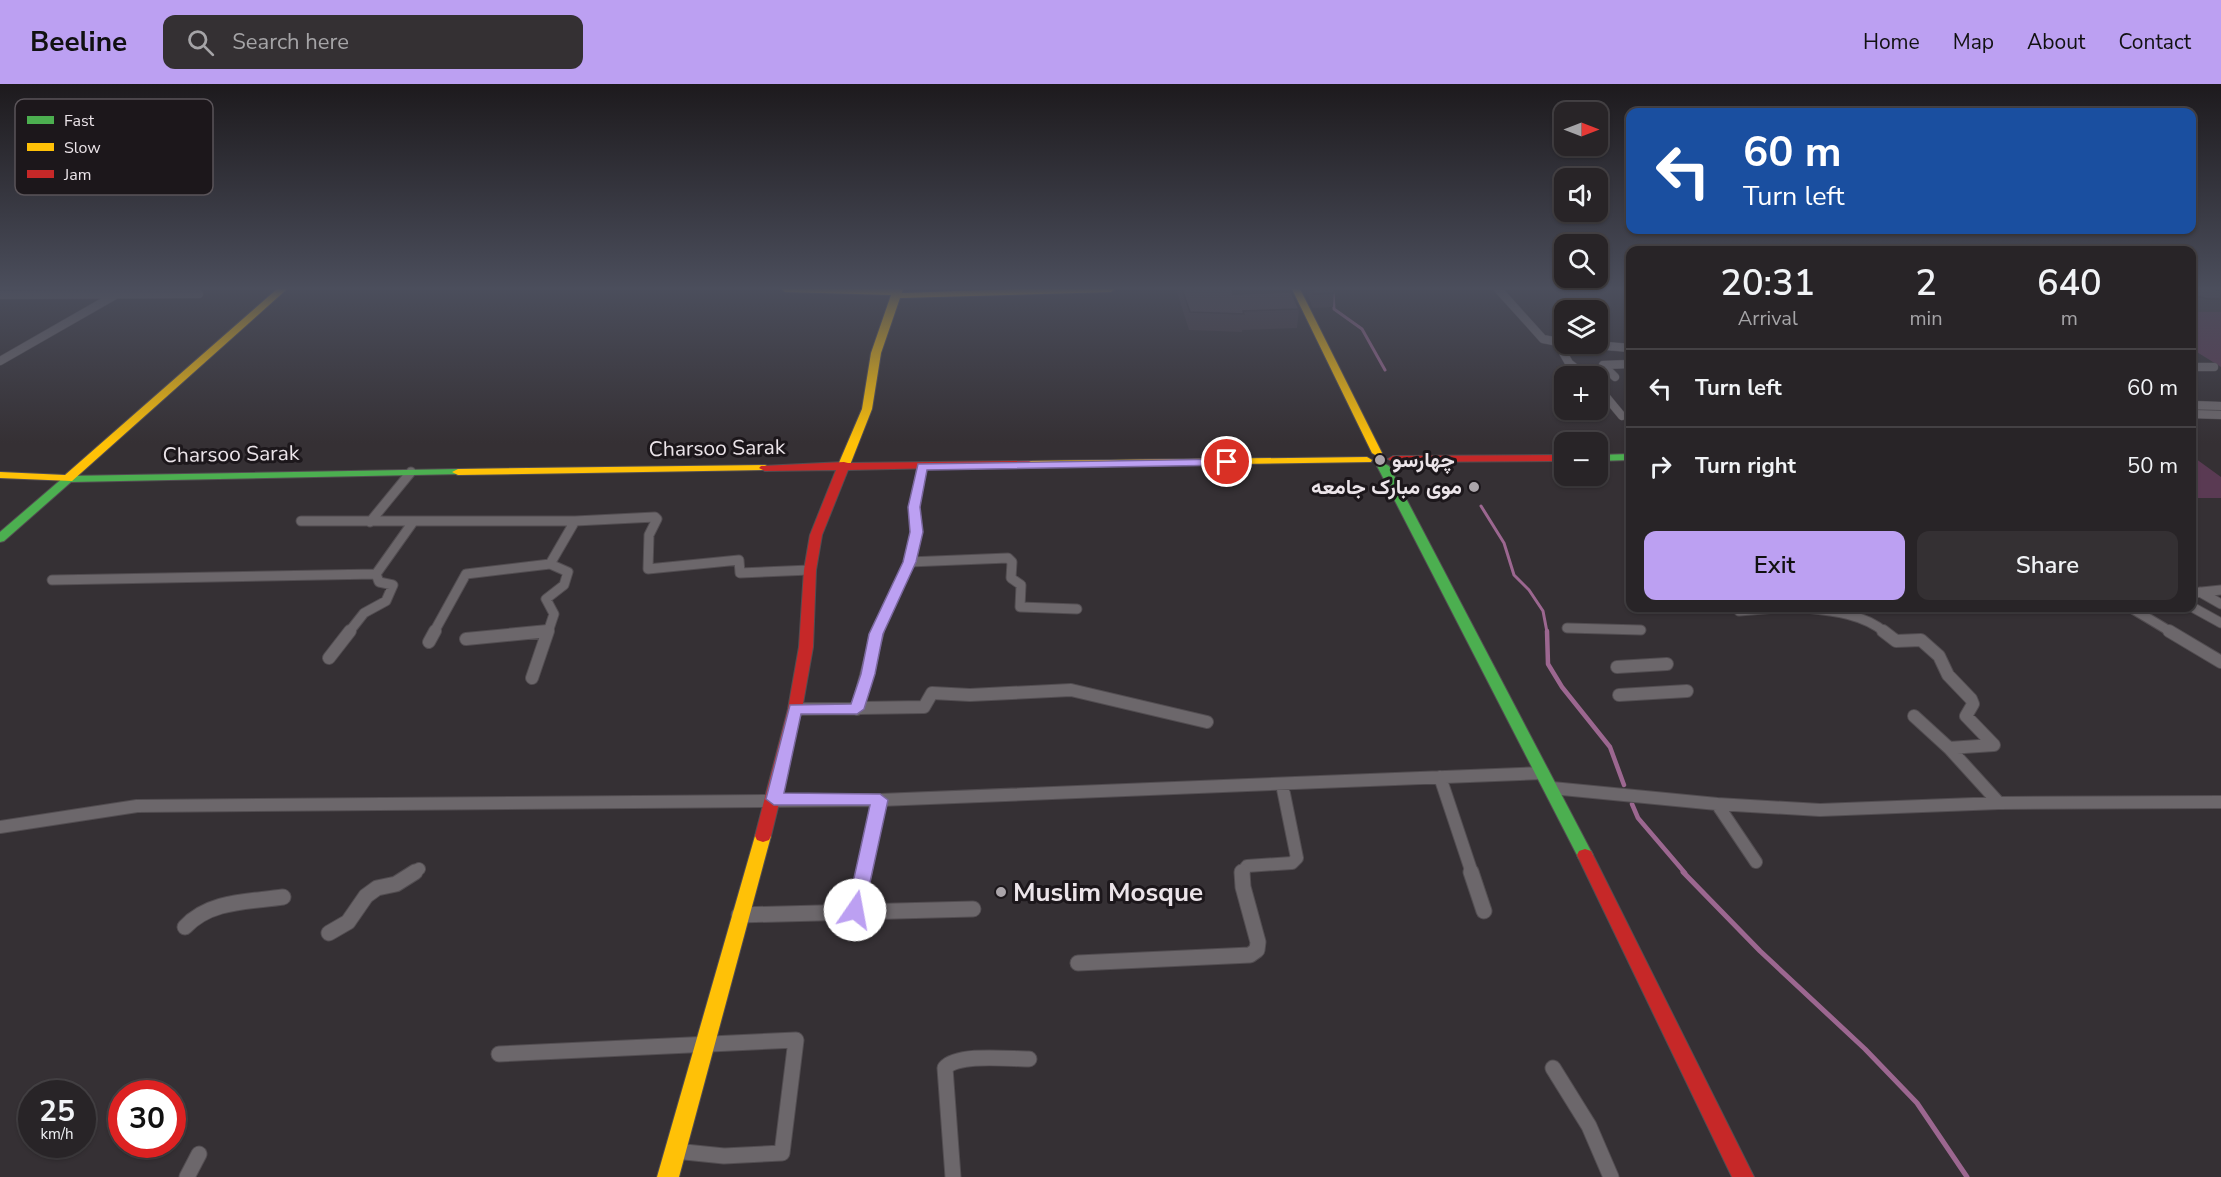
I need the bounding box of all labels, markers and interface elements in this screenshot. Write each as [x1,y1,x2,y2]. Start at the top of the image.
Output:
search box [163,15,583,69]
text: Beeline [30,23,127,61]
icon: search [184,26,217,59]
text: Search here [232,27,349,57]
text: Home [1863,28,1920,56]
text: Map [1953,28,1994,56]
text: About [2027,28,2085,56]
text: Contact [2118,28,2191,56]
legend [15,99,213,195]
north arrow [1554,102,1608,156]
map controls [1554,102,1608,486]
text: Fast [64,110,95,132]
text: 60 m [1743,124,1842,181]
icon: left [1644,132,1722,210]
text: Slow [64,137,101,159]
text: Jam [63,164,91,186]
button: sound [1554,168,1608,222]
text: Turn left [1743,178,1844,215]
button: search [1554,234,1608,288]
text: 20:31 [1720,259,1815,308]
text: 2 [1915,259,1937,308]
text: 640 [2037,259,2102,308]
button: layers [1554,300,1608,354]
text: Arrival [1738,305,1798,332]
text: min [1910,305,1943,332]
text: m [2061,305,2078,332]
button: + [1554,366,1608,420]
icon: left [1644,372,1677,405]
text: Turn left [1695,373,1782,403]
text: 60 m [2127,373,2178,403]
button: − [1554,432,1608,486]
street label: Charsoo Sarak [648,433,786,463]
pin [1201,436,1252,487]
street label: Charsoo Sarak [162,439,300,469]
icon: arrive [1210,445,1243,478]
place label: چهارسو [1392,446,1455,474]
icon: right [1644,450,1677,483]
text: Turn right [1695,451,1796,481]
text: 50 m [2127,451,2178,481]
marker: چهارسو [1373,453,1387,467]
place label: موی مبارک جامعه [1311,473,1462,501]
marker: موی مبارک جامعه [1467,480,1481,494]
button: Exit [1644,531,1905,600]
button: Share [1917,531,2178,600]
place label: Muslim Mosque [1013,875,1203,910]
position arrow [823,878,887,942]
marker: Muslim Mosque [994,885,1008,899]
speed limit sign: 30 [108,1080,186,1158]
text: 25 [39,1091,75,1132]
text: km/h [40,1124,74,1144]

